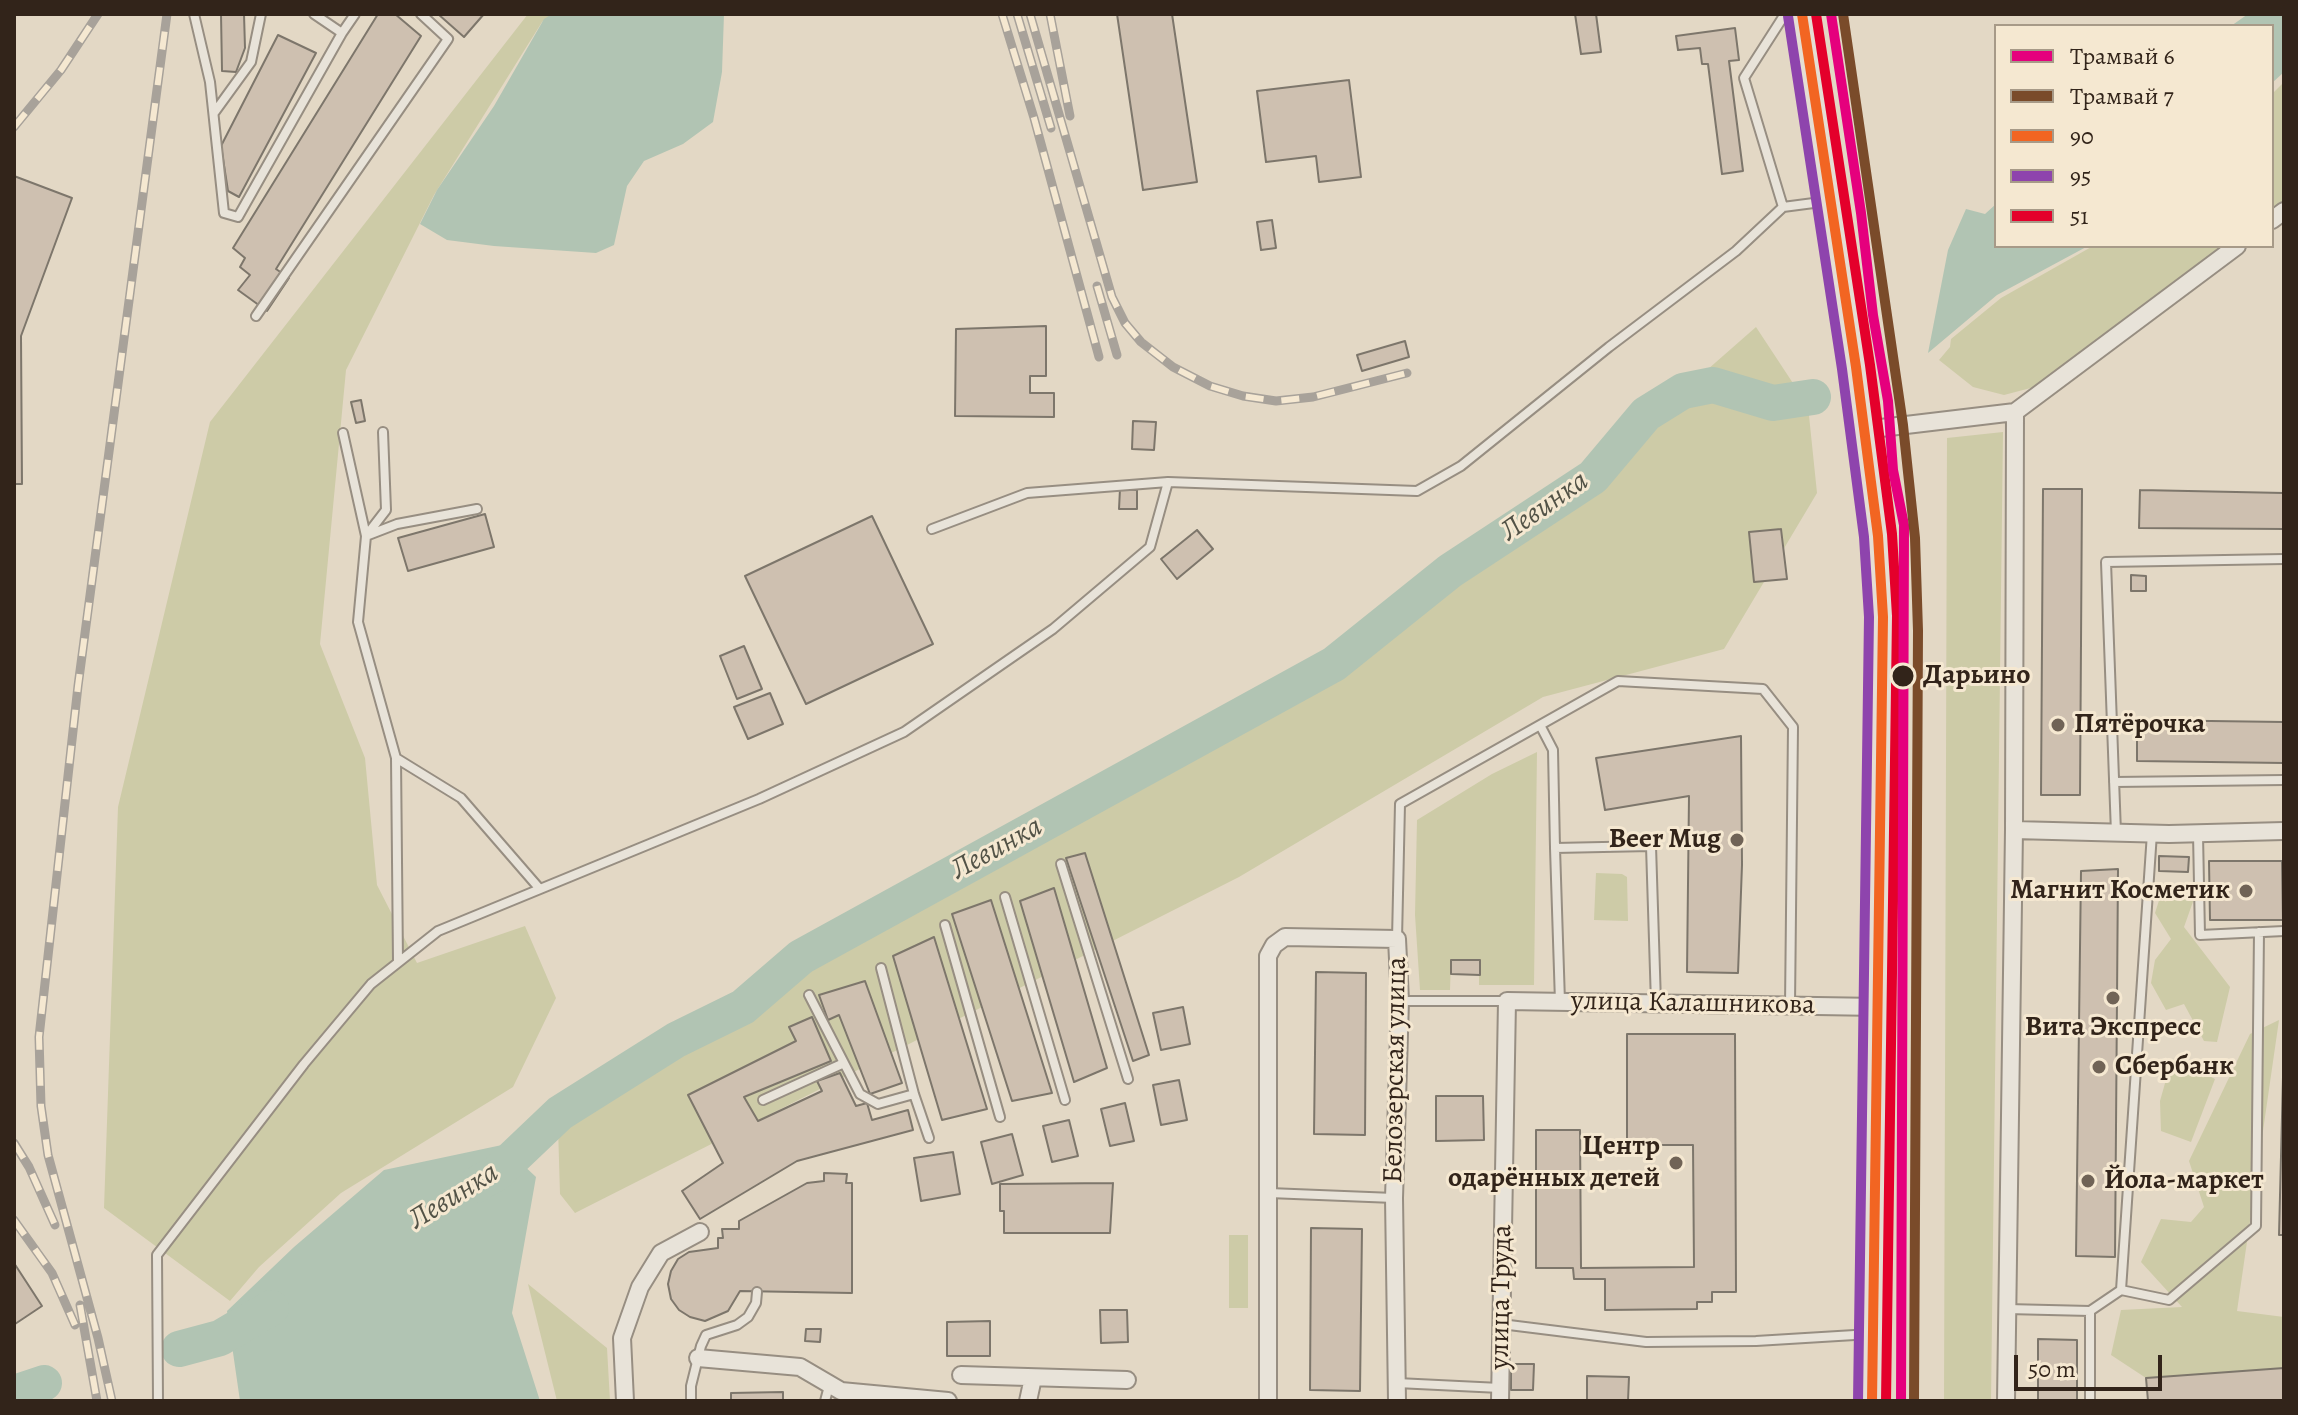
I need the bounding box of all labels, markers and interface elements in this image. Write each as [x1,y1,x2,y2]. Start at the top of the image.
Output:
legend [1994,24,2274,248]
text: Трамвай 6 [2070,40,2175,72]
text: Трамвай 7 [2070,80,2174,112]
text: 90 [2070,120,2094,152]
text: 95 [2070,160,2091,192]
text: 51 [2070,200,2089,232]
water label: Левинка [1494,464,1596,550]
place label: Дарьино [1923,659,2030,693]
marker: Дарьино [1890,663,1916,689]
place label: Пятёрочка [2074,708,2205,742]
marker: Пятёрочка [2049,716,2067,734]
water label: Левинка [945,809,1049,889]
place label: Beer Mug [1609,823,1721,857]
marker: Beer Mug [1728,831,1746,849]
place label: Магнит Косметик [2010,874,2230,908]
marker: Магнит Косметик [2237,882,2255,900]
street label: Белозерская улица [1377,956,1415,1184]
street label: улица Калашникова [1571,985,1815,1023]
marker: Вита Экспресс [2104,989,2122,1007]
place label: Вита Экспресс [2025,1011,2201,1045]
place label: Сбербанк [2115,1050,2234,1084]
marker: Сбербанк [2090,1058,2108,1076]
place label: Центр одарённых детей [1448,1130,1660,1196]
marker: Центр одарённых детей [1667,1154,1685,1172]
water label: Левинка [402,1155,506,1239]
place label: Йола-маркет [2104,1164,2264,1198]
marker: Йола-маркет [2079,1172,2097,1190]
street label: улица Труда [1484,1224,1520,1370]
scale bar [2018,1339,2166,1389]
text: 50 m [2028,1353,2076,1385]

